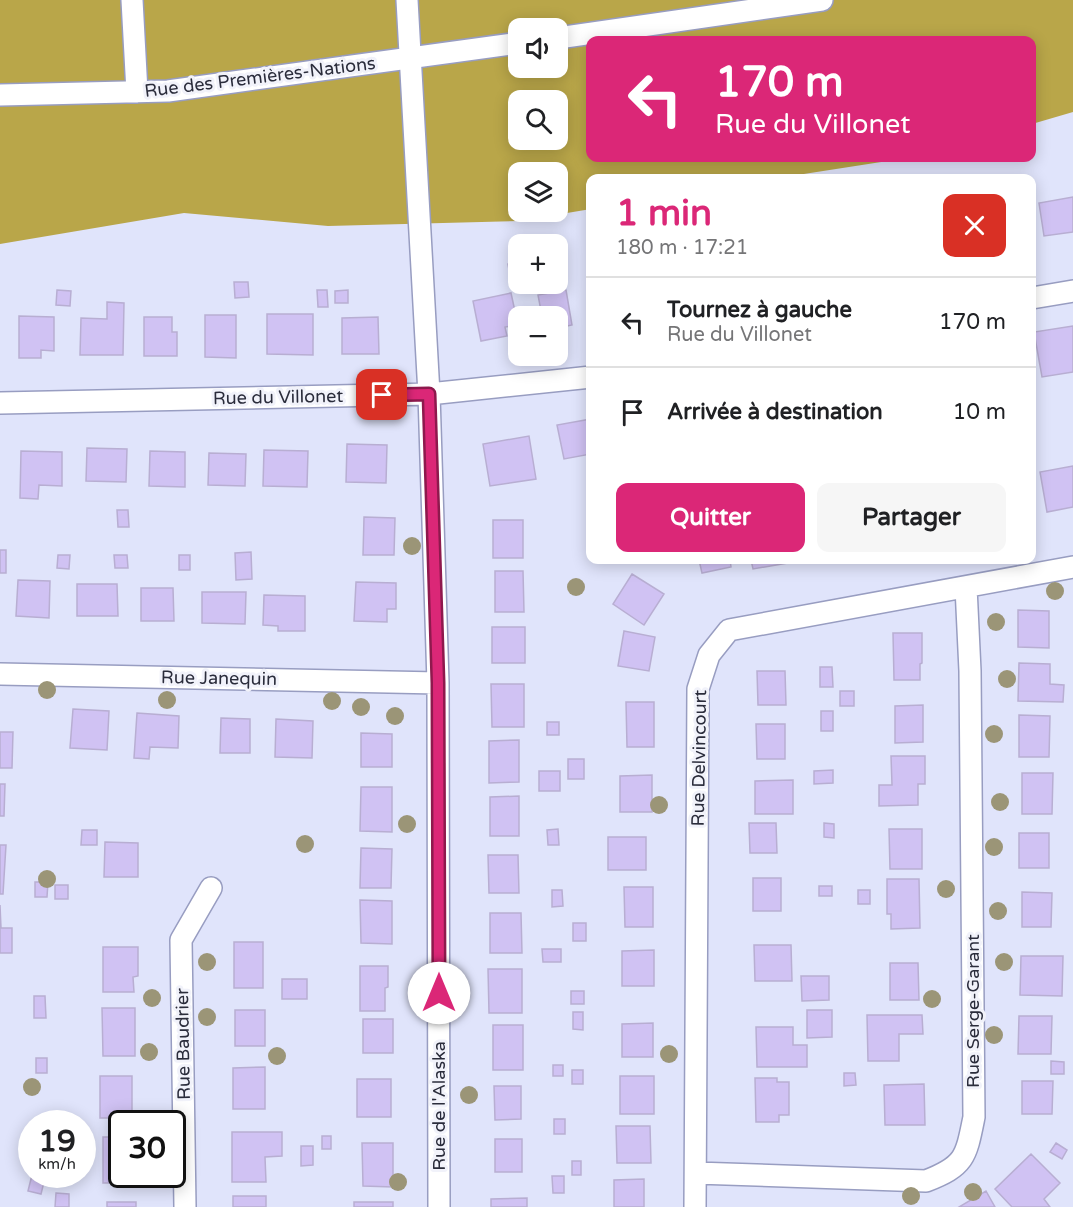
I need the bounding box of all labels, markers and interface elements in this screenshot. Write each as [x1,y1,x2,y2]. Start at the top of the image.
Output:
map controls [508,18,568,366]
button: sound [508,18,568,78]
street label: Rue des Premières-Nations [143,52,377,102]
text: 170 m [715,57,844,108]
icon: left [616,60,694,138]
button: search [508,90,568,150]
text: Rue du Villonet [715,108,911,141]
button: layers [508,162,568,222]
text: 1 min [616,192,712,235]
button: close [943,194,1006,257]
button: + [508,234,568,294]
text: 180 m · 17:21 [616,236,748,260]
text: Tournez à gauche [667,297,852,323]
button: − [508,306,568,366]
icon: left [616,306,649,339]
text: 170 m [939,309,1006,335]
text: Rue du Villonet [667,323,812,347]
pin [356,369,407,420]
icon: arrive [365,378,398,411]
street label: Rue du Villonet [213,385,343,409]
icon: arrive [616,396,649,429]
text: Arrivée à destination [667,399,883,425]
text: 10 m [952,399,1006,425]
button: Quitter [616,483,805,552]
button: Partager [817,483,1006,552]
street label: Rue Janequin [161,666,277,690]
street label: Rue Delvincourt [687,689,711,827]
street label: Rue Serge-Garant [962,934,984,1088]
position arrow [407,961,471,1025]
street label: Rue Baudrier [171,988,195,1100]
street label: Rue de l'Alaska [428,1041,450,1171]
speed limit sign: 30 [108,1110,186,1188]
text: 19 [38,1123,76,1160]
text: km/h [38,1155,76,1173]

